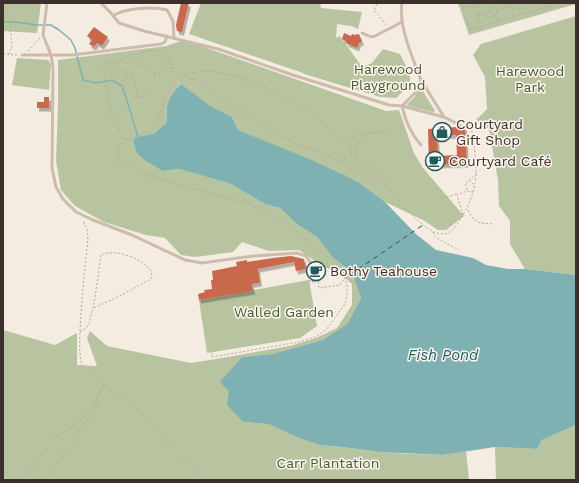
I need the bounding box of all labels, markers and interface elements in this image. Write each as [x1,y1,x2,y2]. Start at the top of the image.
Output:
park label: Harewood Playground [351,61,425,93]
park label: Harewood Park [496,63,564,95]
place label: Courtyard Gift Shop [456,116,523,148]
shop icon: Courtyard Gift Shop [431,121,453,143]
cafe icon: Courtyard Café [424,150,446,172]
place label: Courtyard Café [449,153,552,169]
cafe icon: Bothy Teahouse [305,260,327,282]
place label: Bothy Teahouse [330,263,437,279]
park label: Walled Garden [234,304,334,320]
water label: Fish Pond [408,346,479,364]
park label: Carr Plantation [277,455,379,471]

